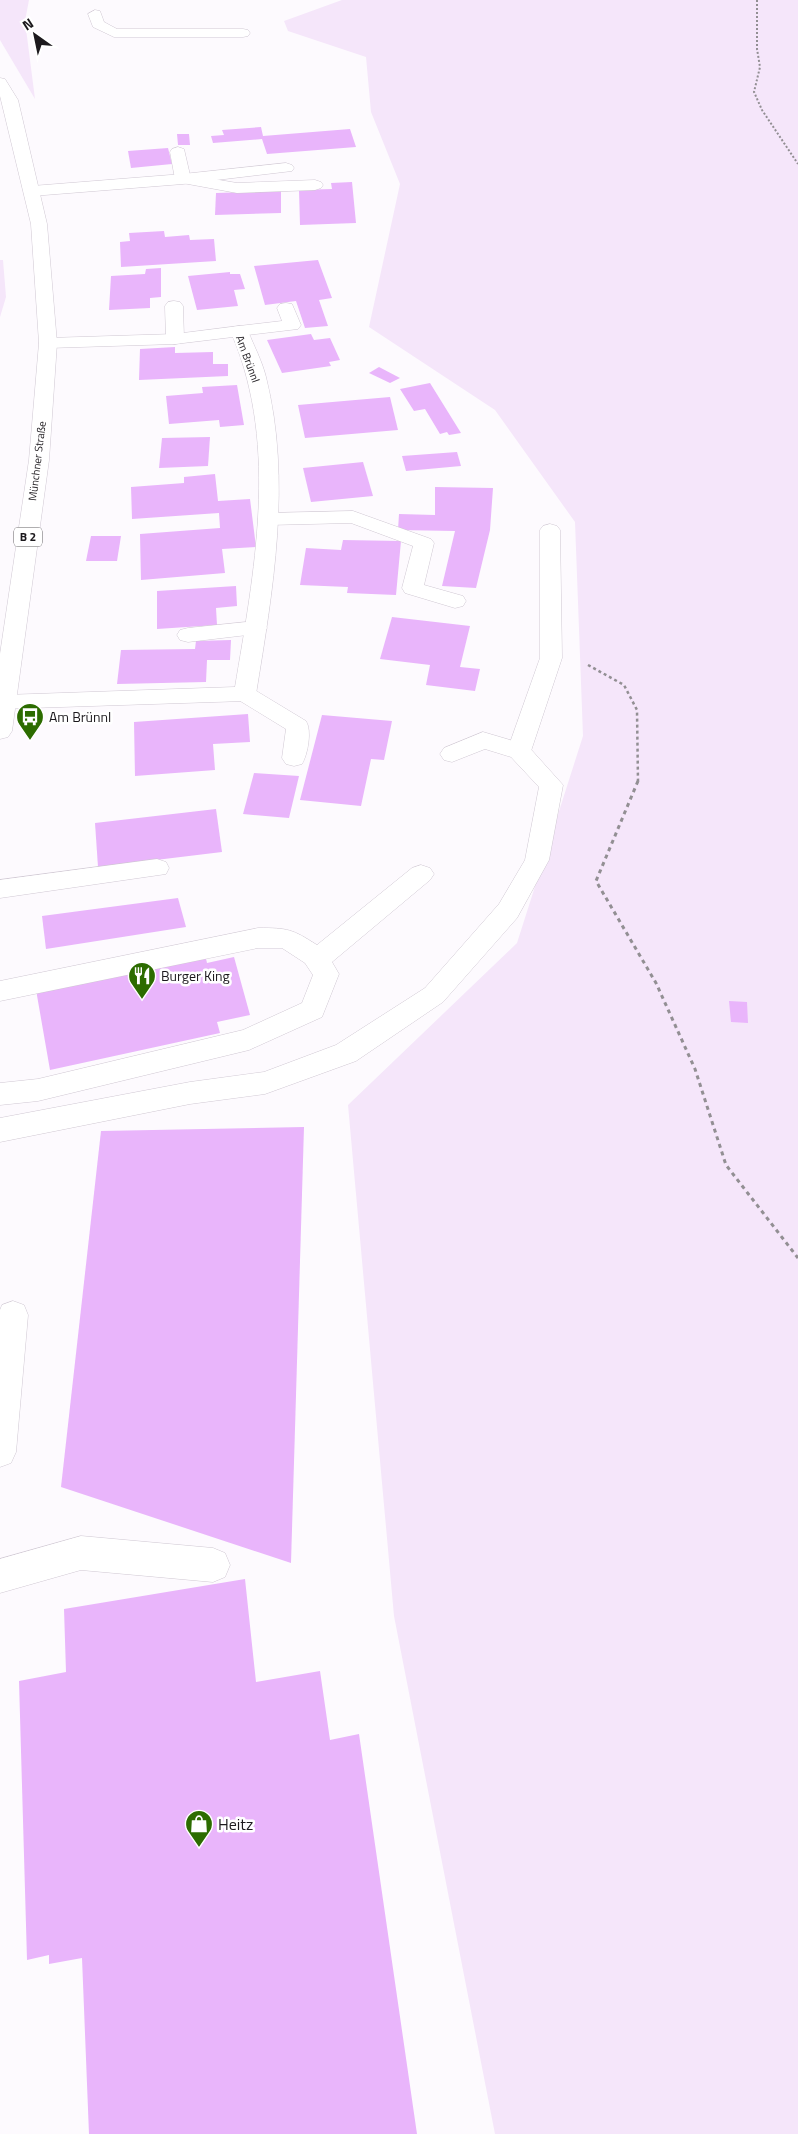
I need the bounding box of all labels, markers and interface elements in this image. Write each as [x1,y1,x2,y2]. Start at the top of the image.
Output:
north arrow [10,10,60,60]
text: N [18,12,37,35]
street label: Am Brünnl [232,333,264,385]
street label: Münchner Straße [24,420,50,502]
road number: B 2 [14,528,42,546]
bus stop icon: Am Brünnl [15,702,45,741]
place label: Am Brünnl [49,706,111,727]
restaurant icon: Burger King [127,961,157,1000]
place label: Burger King [161,965,230,986]
shop icon: Heitz [184,1809,214,1848]
place label: Heitz [218,1812,253,1836]

